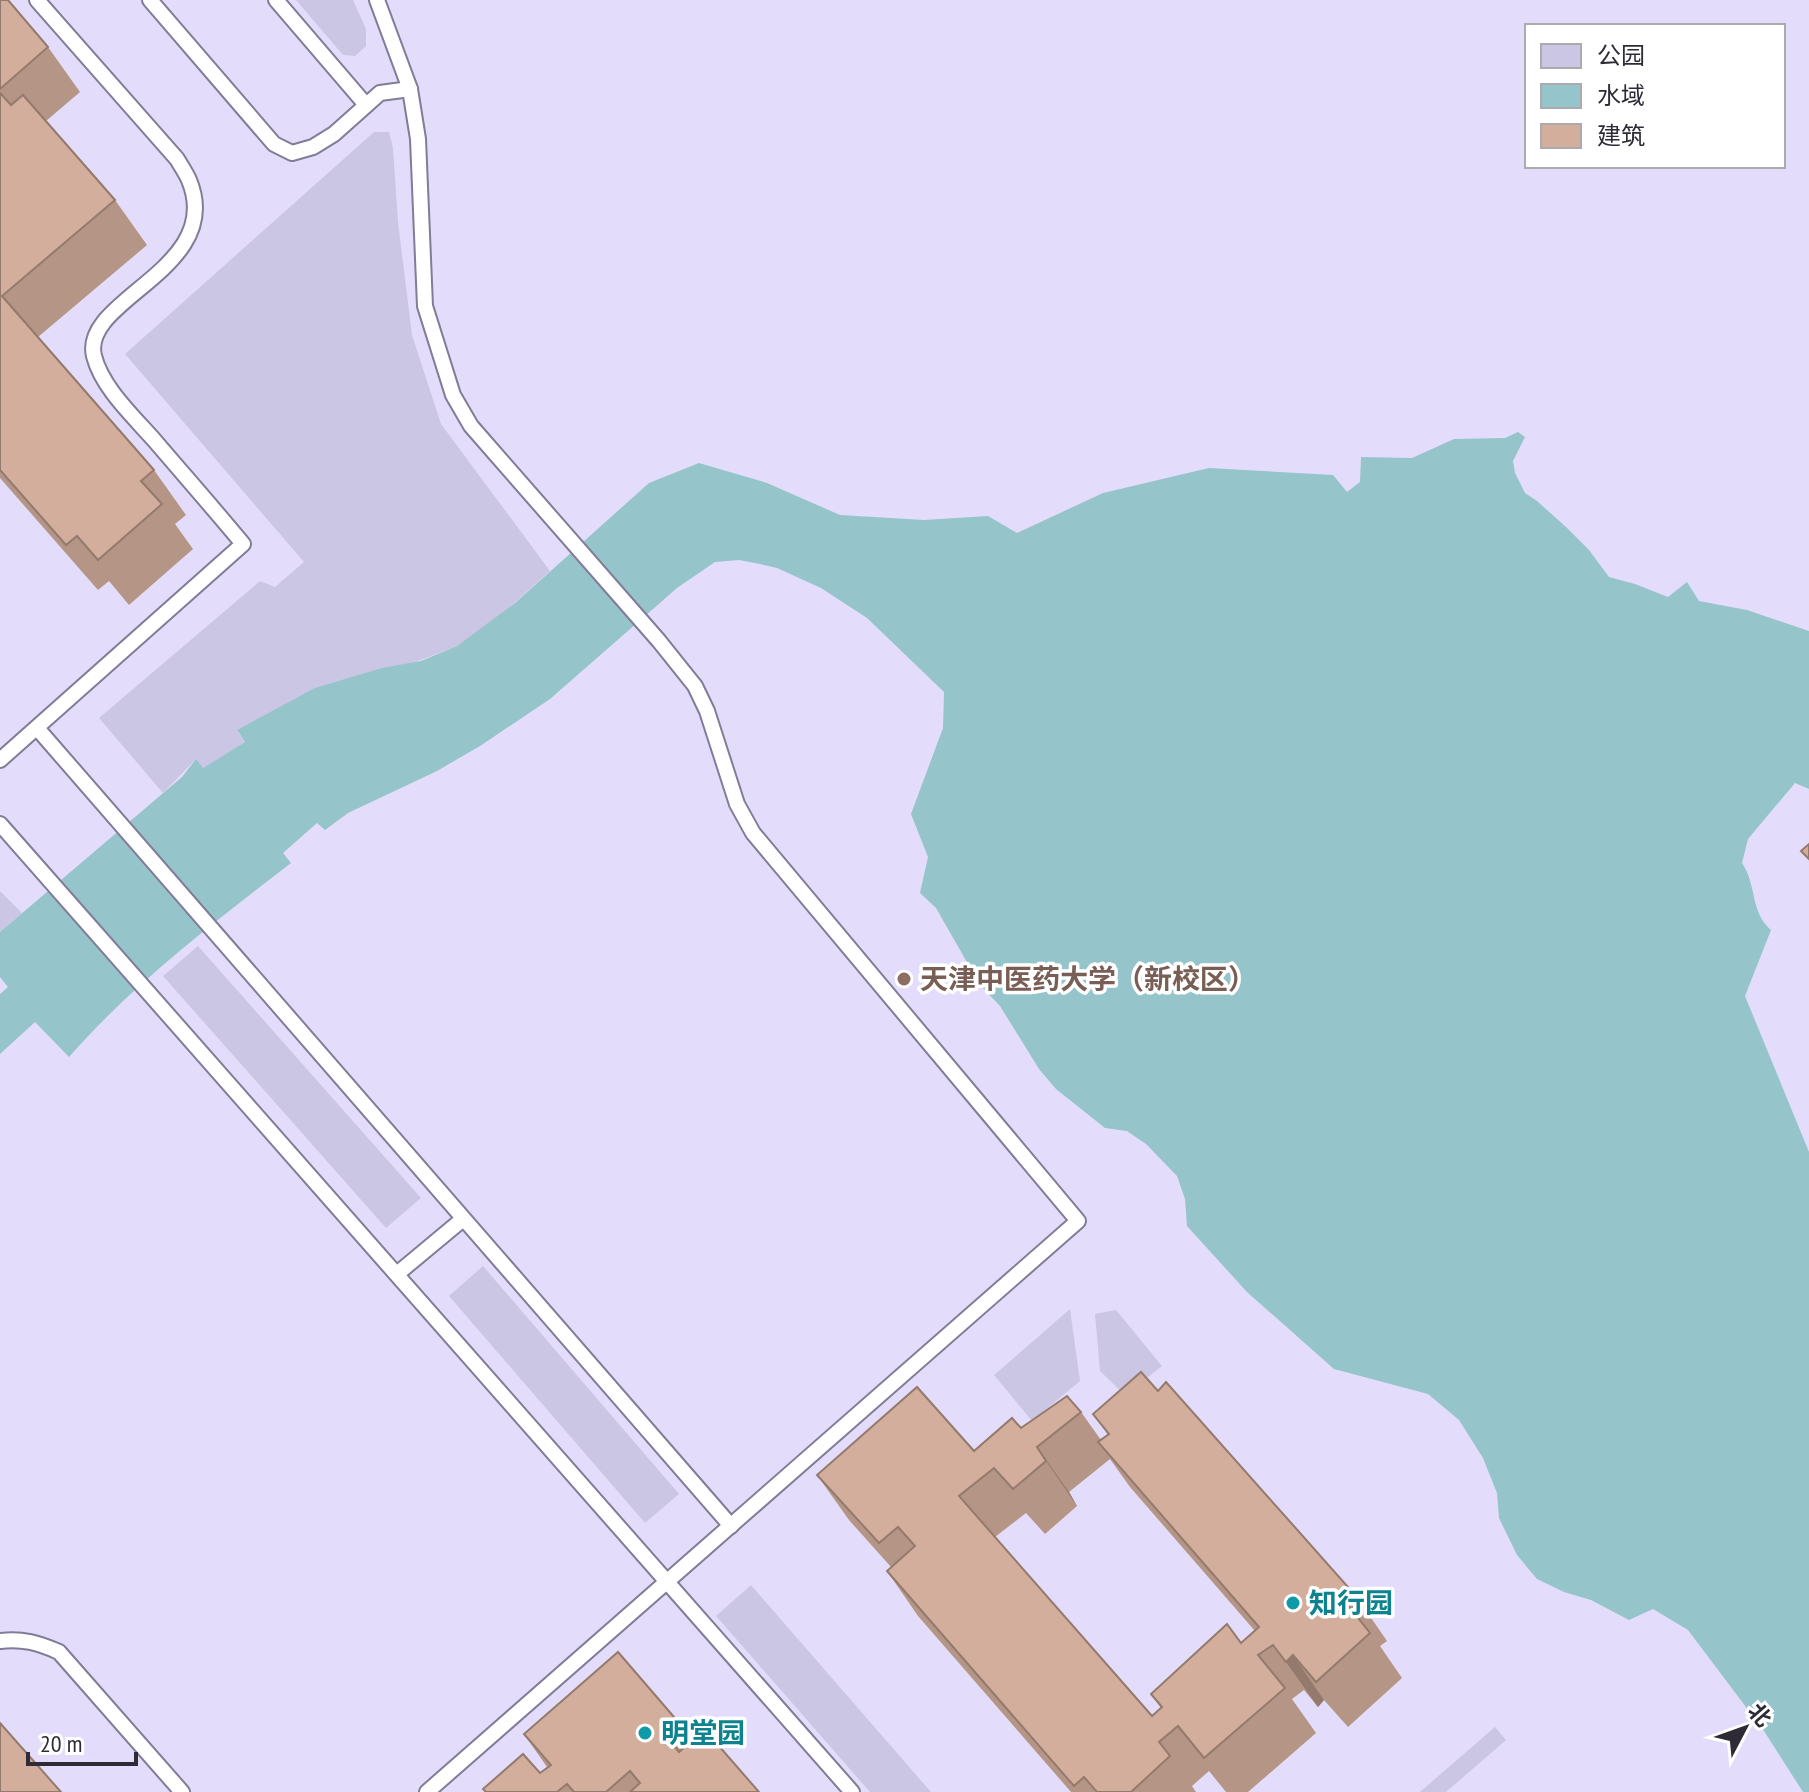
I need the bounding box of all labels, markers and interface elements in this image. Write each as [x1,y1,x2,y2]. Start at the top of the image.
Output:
legend [1525,24,1785,168]
text: 公园 [1597,40,1645,71]
text: 水域 [1597,80,1645,111]
text: 建筑 [1597,120,1645,151]
place label: 天津中医药大学（新校区） [920,960,1256,997]
marker: 天津中医药大学（新校区） [895,970,913,988]
place label: 知行园 [1309,1584,1393,1621]
marker: 知行园 [1284,1594,1302,1612]
north arrow [1705,1688,1785,1768]
text: 北 [1742,1697,1778,1732]
place label: 明堂园 [661,1714,745,1751]
scale bar [28,1716,136,1766]
marker: 明堂园 [636,1724,654,1742]
text: 20 m [40,1728,82,1759]

